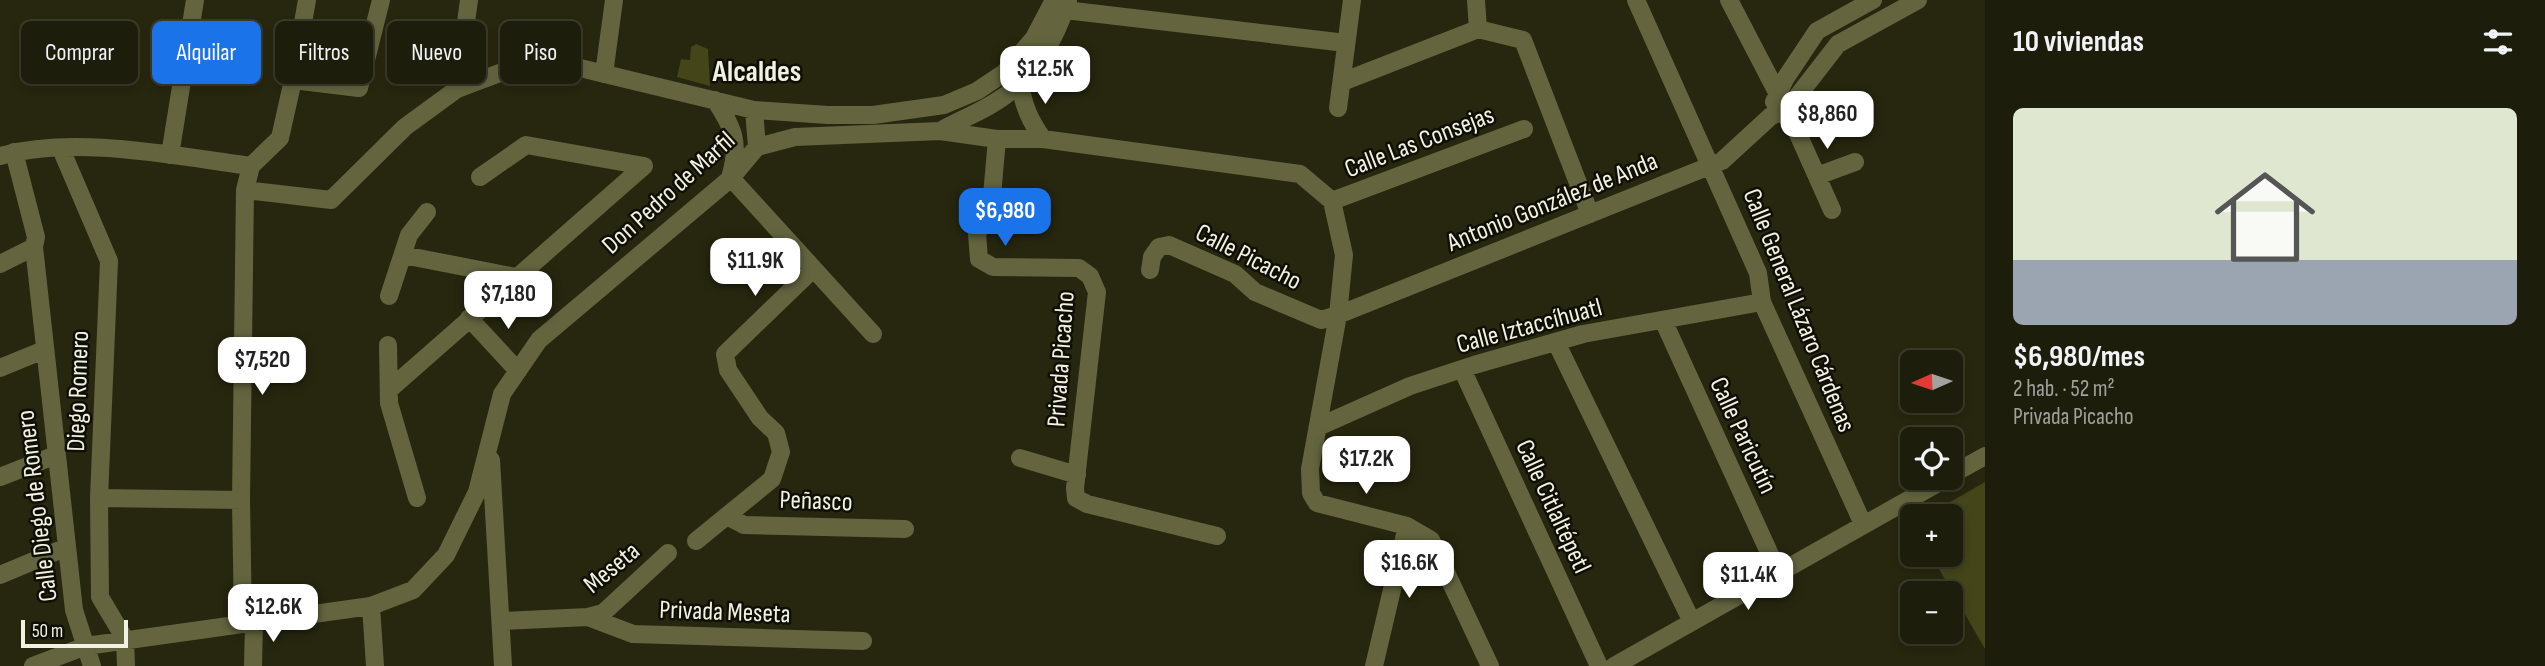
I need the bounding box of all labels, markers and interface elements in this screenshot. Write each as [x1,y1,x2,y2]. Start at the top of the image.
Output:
chip: Comprar [21,21,138,84]
chip: Alquilar [152,21,261,84]
chip: Filtros [275,21,373,84]
chip: Nuevo [387,21,486,84]
chip: Piso [500,21,581,84]
icon: filters [2479,23,2517,61]
text: 10 viviendas [2013,24,2144,60]
pin: $12.5K [988,46,1102,106]
district label: Alcaldes [712,54,801,90]
text: $12.5K [1016,55,1074,83]
pin: $8,860 [1770,92,1884,151]
street label: Calle Las Consejas [1340,100,1499,185]
text: $8,860 [1797,100,1857,128]
street label: Don Pedro de Marfil [596,125,742,261]
street label: Antonio González de Anda [1442,146,1662,259]
icon: home [2202,154,2328,280]
street label: Calle General Lázaro Cárdenas [1736,184,1862,437]
pin: $6,980 [948,188,1062,248]
text: $6,980 [975,197,1035,225]
street label: Calle Picacho [1190,218,1306,297]
pin: $11.9K [698,238,812,298]
text: $11.9K [726,247,784,275]
pin: $7,180 [451,272,565,331]
text: $7,180 [480,280,536,308]
street label: Privada Picacho [1041,290,1082,428]
street label: Calle Iztaccíhuatl [1453,292,1605,361]
street label: Diego Romero [61,330,96,452]
pin: $7,520 [205,338,319,397]
text: $6,980/mes [2013,339,2145,375]
text: $7,520 [234,346,290,374]
north arrow [1900,350,1964,413]
map controls [1900,350,1963,644]
street label: Calle Paricutín [1702,373,1783,499]
text: 2 hab. · 52 m² [2013,375,2115,403]
text: Privada Picacho [2013,403,2133,431]
street label: Calle Diego de Romero [10,408,65,603]
button: locate [1900,427,1963,490]
street label: Calle Citlaltépetl [1508,435,1597,578]
pin: $17.2K [1309,436,1423,496]
text: $17.2K [1338,445,1394,473]
street label: Peñasco [779,485,853,518]
button: + [1900,504,1963,567]
street label: Meseta [578,536,646,600]
pin: $16.6K [1352,540,1466,600]
text: $16.6K [1380,549,1438,577]
pin: $11.4K [1691,552,1805,612]
text: $11.4K [1719,561,1777,589]
button: − [1900,581,1963,644]
pin: $12.6K [216,584,330,644]
text: $12.6K [244,593,302,621]
street label: Privada Meseta [659,595,791,630]
scale bar [21,617,128,649]
text: 50 m [32,620,63,643]

